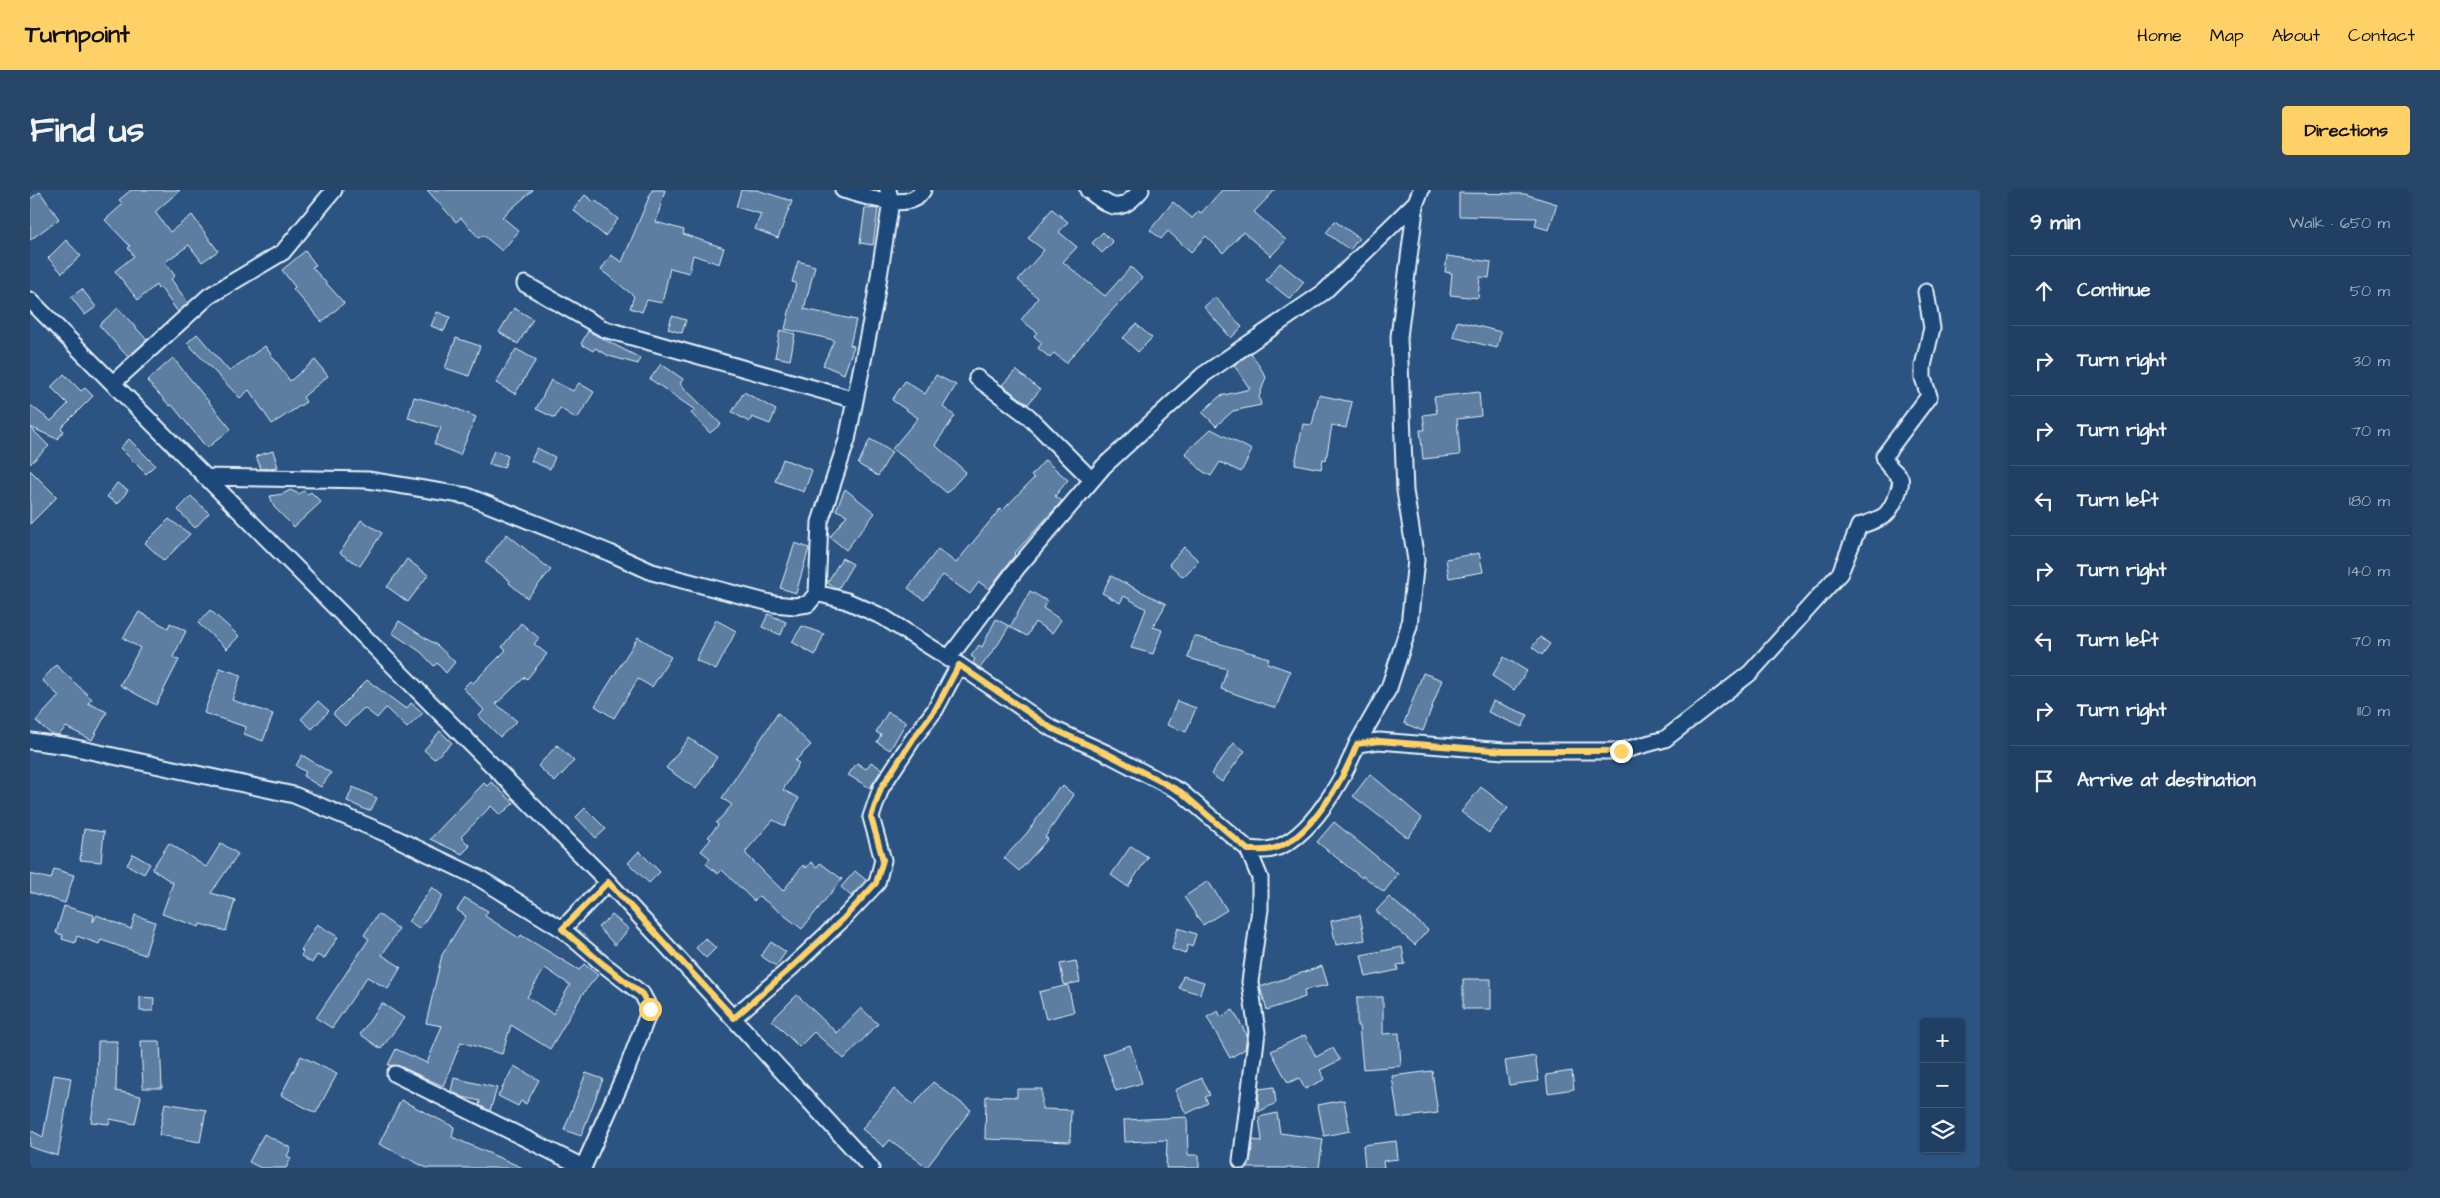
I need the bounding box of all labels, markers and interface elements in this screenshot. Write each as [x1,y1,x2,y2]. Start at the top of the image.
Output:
text: Turnpoint [25,18,130,52]
text: Home [2137,23,2182,48]
text: Map [2210,23,2244,48]
text: About [2272,23,2320,48]
text: Contact [2348,23,2415,48]
text: Find us [30,106,144,155]
button: Directions [2282,106,2410,155]
text: 9 min [2030,208,2080,237]
text: Walk · 650 m [2289,212,2390,234]
icon: ahead [2030,277,2058,305]
text: Continue [2077,277,2151,304]
text: 50 m [2350,280,2390,302]
icon: right [2030,347,2058,375]
text: Turn right [2077,347,2166,374]
text: 30 m [2353,350,2390,372]
icon: right [2030,417,2058,445]
text: Turn right [2077,417,2166,444]
text: 70 m [2351,420,2390,442]
icon: left [2030,487,2058,515]
text: Turn left [2077,487,2158,514]
text: 180 m [2349,490,2390,512]
icon: right [2030,557,2058,585]
text: Turn right [2077,557,2166,584]
text: 140 m [2348,560,2390,582]
icon: left [2030,627,2058,655]
text: Turn left [2077,627,2158,654]
text: 70 m [2351,630,2390,652]
icon: right [2030,697,2058,725]
text: Turn right [2077,697,2166,724]
text: 110 m [2357,700,2390,722]
route end [1610,740,1633,763]
icon: arrive [2030,767,2058,795]
text: Arrive at destination [2077,767,2256,794]
route start [639,998,662,1021]
map controls [1920,1018,1965,1153]
button: + [1920,1018,1965,1063]
button: − [1920,1063,1965,1108]
button: layers [1920,1108,1965,1153]

